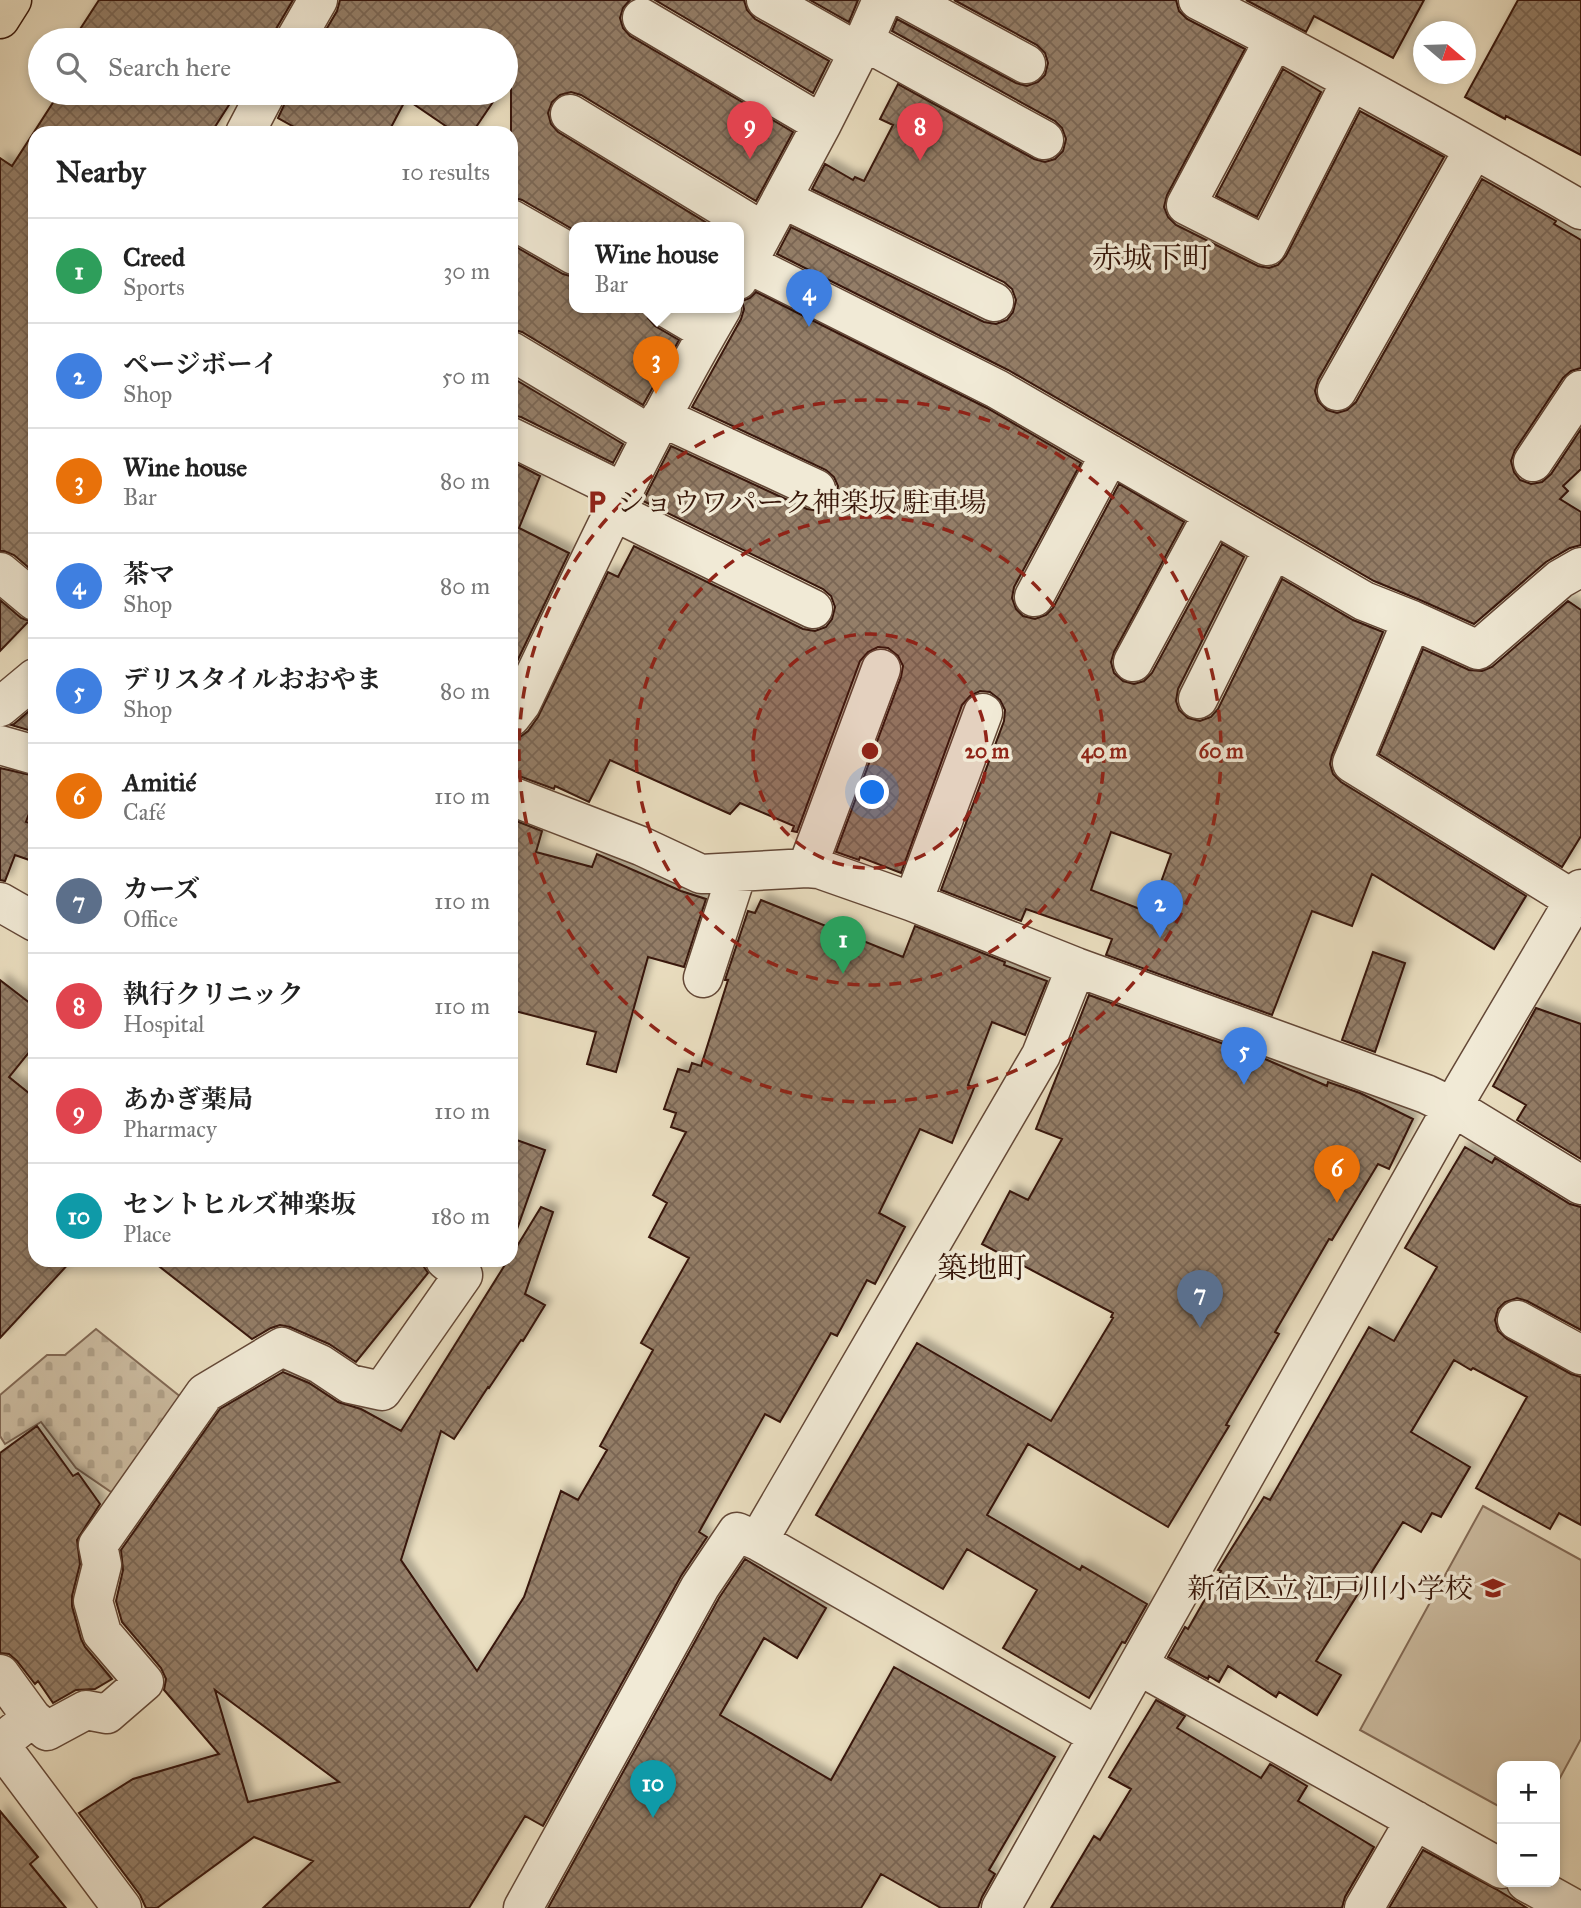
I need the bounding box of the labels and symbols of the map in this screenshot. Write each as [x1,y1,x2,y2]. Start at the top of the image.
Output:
north arrow [1413,21,1476,84]
pin: 9 [727,101,773,159]
pin: 8 [897,103,943,161]
district label: 赤城下町 [1092,240,1212,276]
pin: 4 [786,269,832,327]
pin: 3 [633,336,679,394]
place label: ショウワパーク神楽坂 駐車場 [617,485,986,520]
parking icon: ショウワパーク神楽坂 駐車場 [583,488,611,516]
text: 20 m [965,738,1010,764]
text: 40 m [1081,738,1127,764]
text: 60 m [1198,738,1244,764]
centre of rings [858,739,882,763]
your location [855,775,889,809]
pin: 2 [1137,880,1183,938]
pin: 1 [820,916,866,974]
pin: 5 [1221,1027,1267,1085]
pin: 6 [1314,1145,1360,1203]
district label: 築地町 [937,1250,1027,1286]
pin: 7 [1177,1270,1223,1328]
place label: 新宿区立 江戸川小学校 [1187,1571,1473,1606]
school or university icon: 新宿区立 江戸川小学校 [1479,1574,1507,1602]
pin: 10 [630,1760,676,1818]

